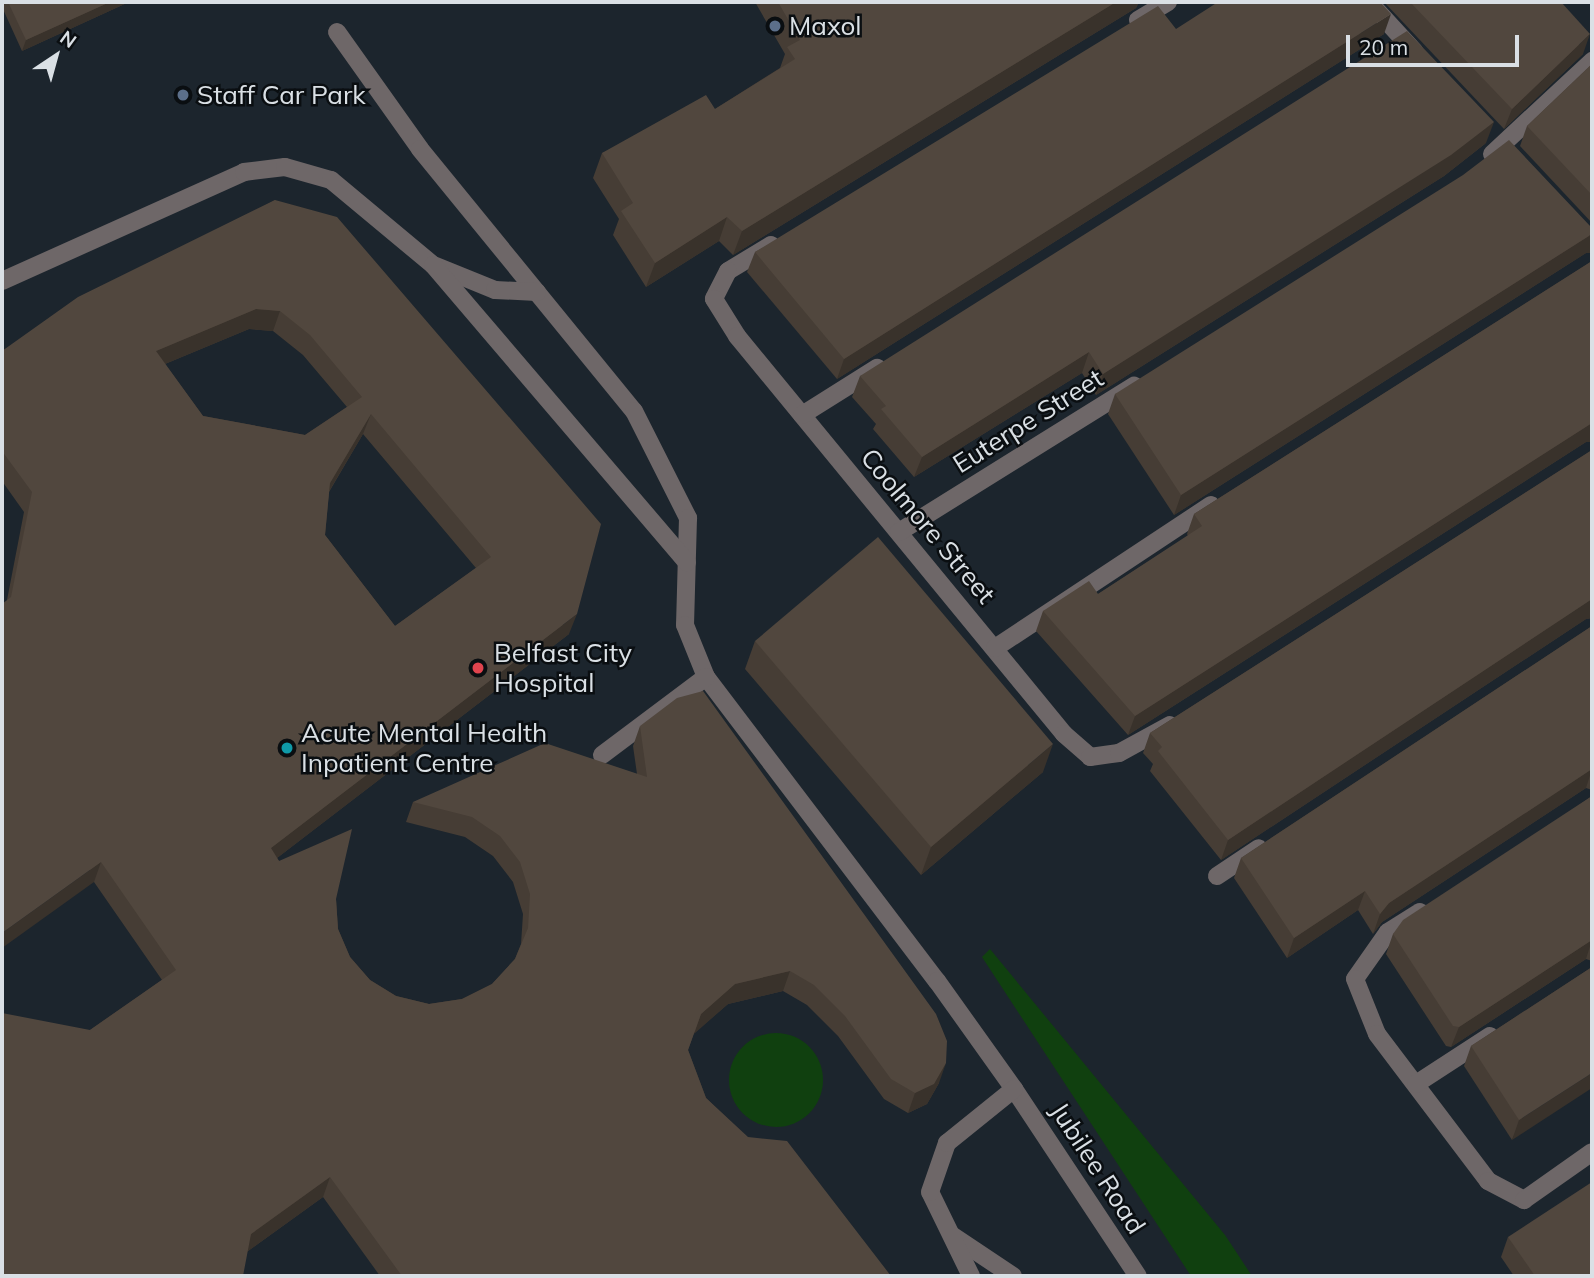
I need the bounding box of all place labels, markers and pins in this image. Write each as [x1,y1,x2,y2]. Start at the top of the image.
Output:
place label: Maxol [789,10,862,42]
marker: Maxol [767,18,783,34]
place label: Staff Car Park [197,79,366,111]
marker: Staff Car Park [175,87,191,103]
place label: Belfast City Hospital [494,637,632,698]
marker: Belfast City Hospital [468,658,488,678]
place label: Acute Mental Health Inpatient Centre [301,717,547,778]
marker: Acute Mental Health Inpatient Centre [279,740,295,756]

